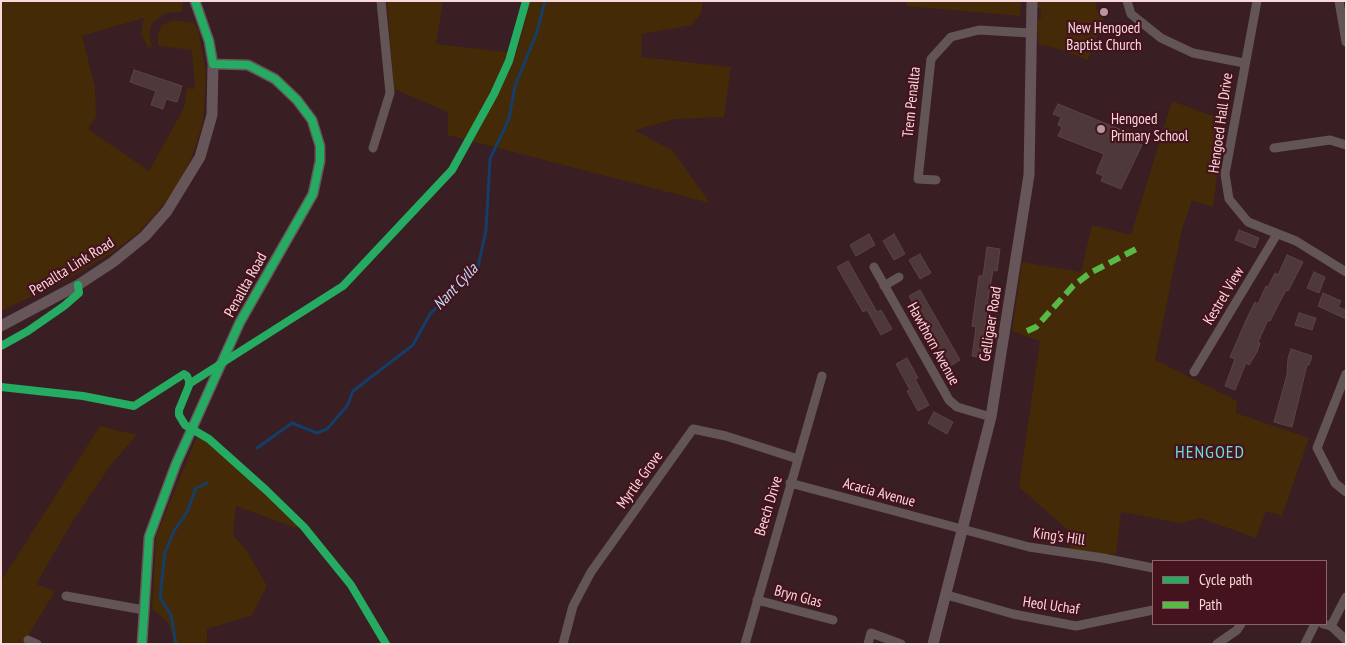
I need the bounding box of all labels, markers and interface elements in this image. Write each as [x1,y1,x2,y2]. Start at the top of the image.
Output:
marker: New Hengoed Baptist Church [1098,6,1110,18]
place label: New Hengoed Baptist Church [1066,20,1142,55]
street label: Trem Penallta [899,66,925,138]
street label: Hengoed Hall Drive [1205,72,1237,174]
place label: Hengoed Primary School [1111,111,1188,146]
marker: Hengoed Primary School [1095,123,1107,135]
street label: Penallta Link Road [26,234,118,300]
street label: Penallta Road [221,250,271,320]
water label: Nant Cylla [430,260,482,314]
street label: Kestrel View [1200,264,1248,328]
street label: Gelligaer Road [976,285,1006,363]
street label: Hawthorn Avenue [903,299,963,389]
district label: HENGOED [1174,442,1246,464]
street label: Myrtle Grove [613,448,667,512]
street label: Beech Drive [751,474,787,538]
street label: Acacia Avenue [841,475,917,511]
street label: King's Hill [1032,524,1086,550]
legend [1152,560,1327,625]
text: Cycle path [1199,570,1252,589]
street label: Bryn Glas [772,582,824,612]
street label: Heol Uchaf [1022,593,1080,619]
text: Path [1199,595,1222,614]

